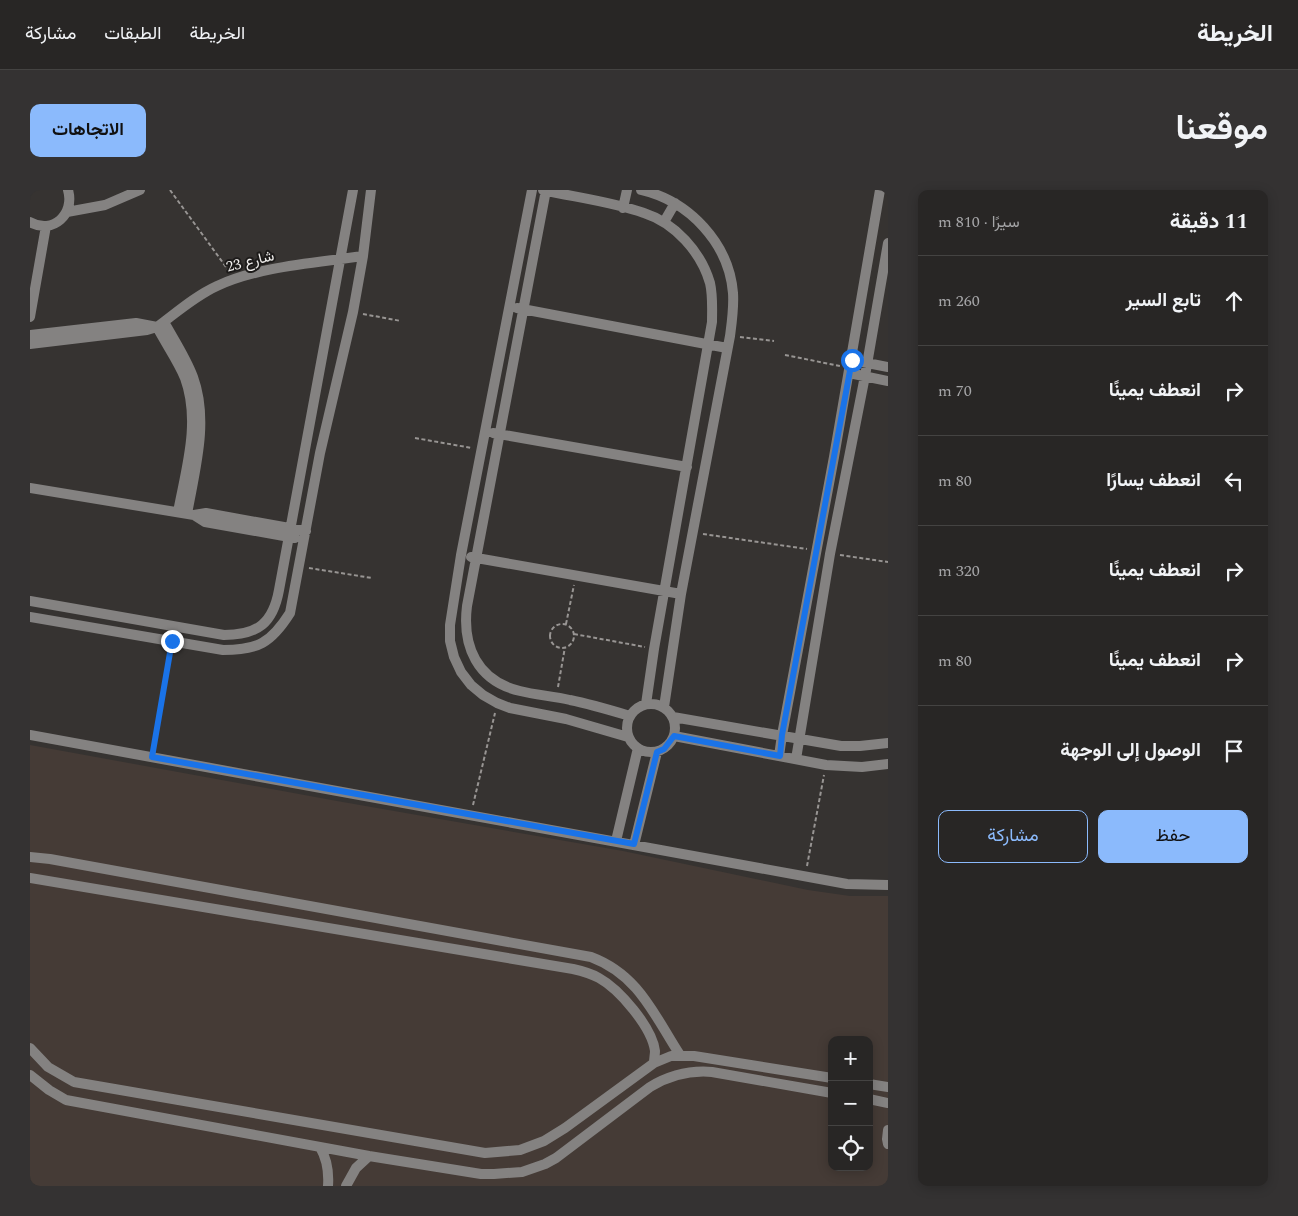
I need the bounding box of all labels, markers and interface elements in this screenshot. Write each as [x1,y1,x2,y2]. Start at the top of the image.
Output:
text: الخريطة [1197,16,1273,52]
text: مشاركة [25,20,76,47]
text: الطبقات [104,20,161,47]
text: الخريطة [189,20,245,47]
text: موقعنا [1175,102,1268,155]
button: الاتجاهات [30,104,146,157]
text: 11 دقيقة [1170,206,1248,238]
text: سيرًا · 810 m [938,210,1020,234]
street label: شارع 23 [224,244,277,279]
text: تابع السير [1125,286,1201,315]
icon: ahead [1220,287,1248,315]
text: 260 m [938,289,980,313]
route start [841,349,864,372]
text: انعطف يمينًا [1109,376,1201,405]
icon: right [1220,377,1248,405]
text: 70 m [938,379,972,403]
text: انعطف يسارًا [1106,466,1201,495]
icon: left [1220,467,1248,495]
text: 80 m [938,469,972,493]
text: انعطف يمينًا [1109,556,1201,585]
icon: right [1220,557,1248,585]
text: 320 m [938,559,980,583]
route end [161,630,184,653]
text: انعطف يمينًا [1109,646,1201,675]
icon: right [1220,647,1248,675]
text: 80 m [938,649,972,673]
text: الوصول إلى الوجهة [1060,736,1201,765]
icon: arrive [1220,737,1248,765]
button: مشاركة [938,810,1088,863]
button: حفظ [1098,810,1248,863]
map controls [828,1036,873,1171]
button: + [828,1036,873,1081]
button: − [828,1081,873,1126]
button: locate [828,1126,873,1171]

